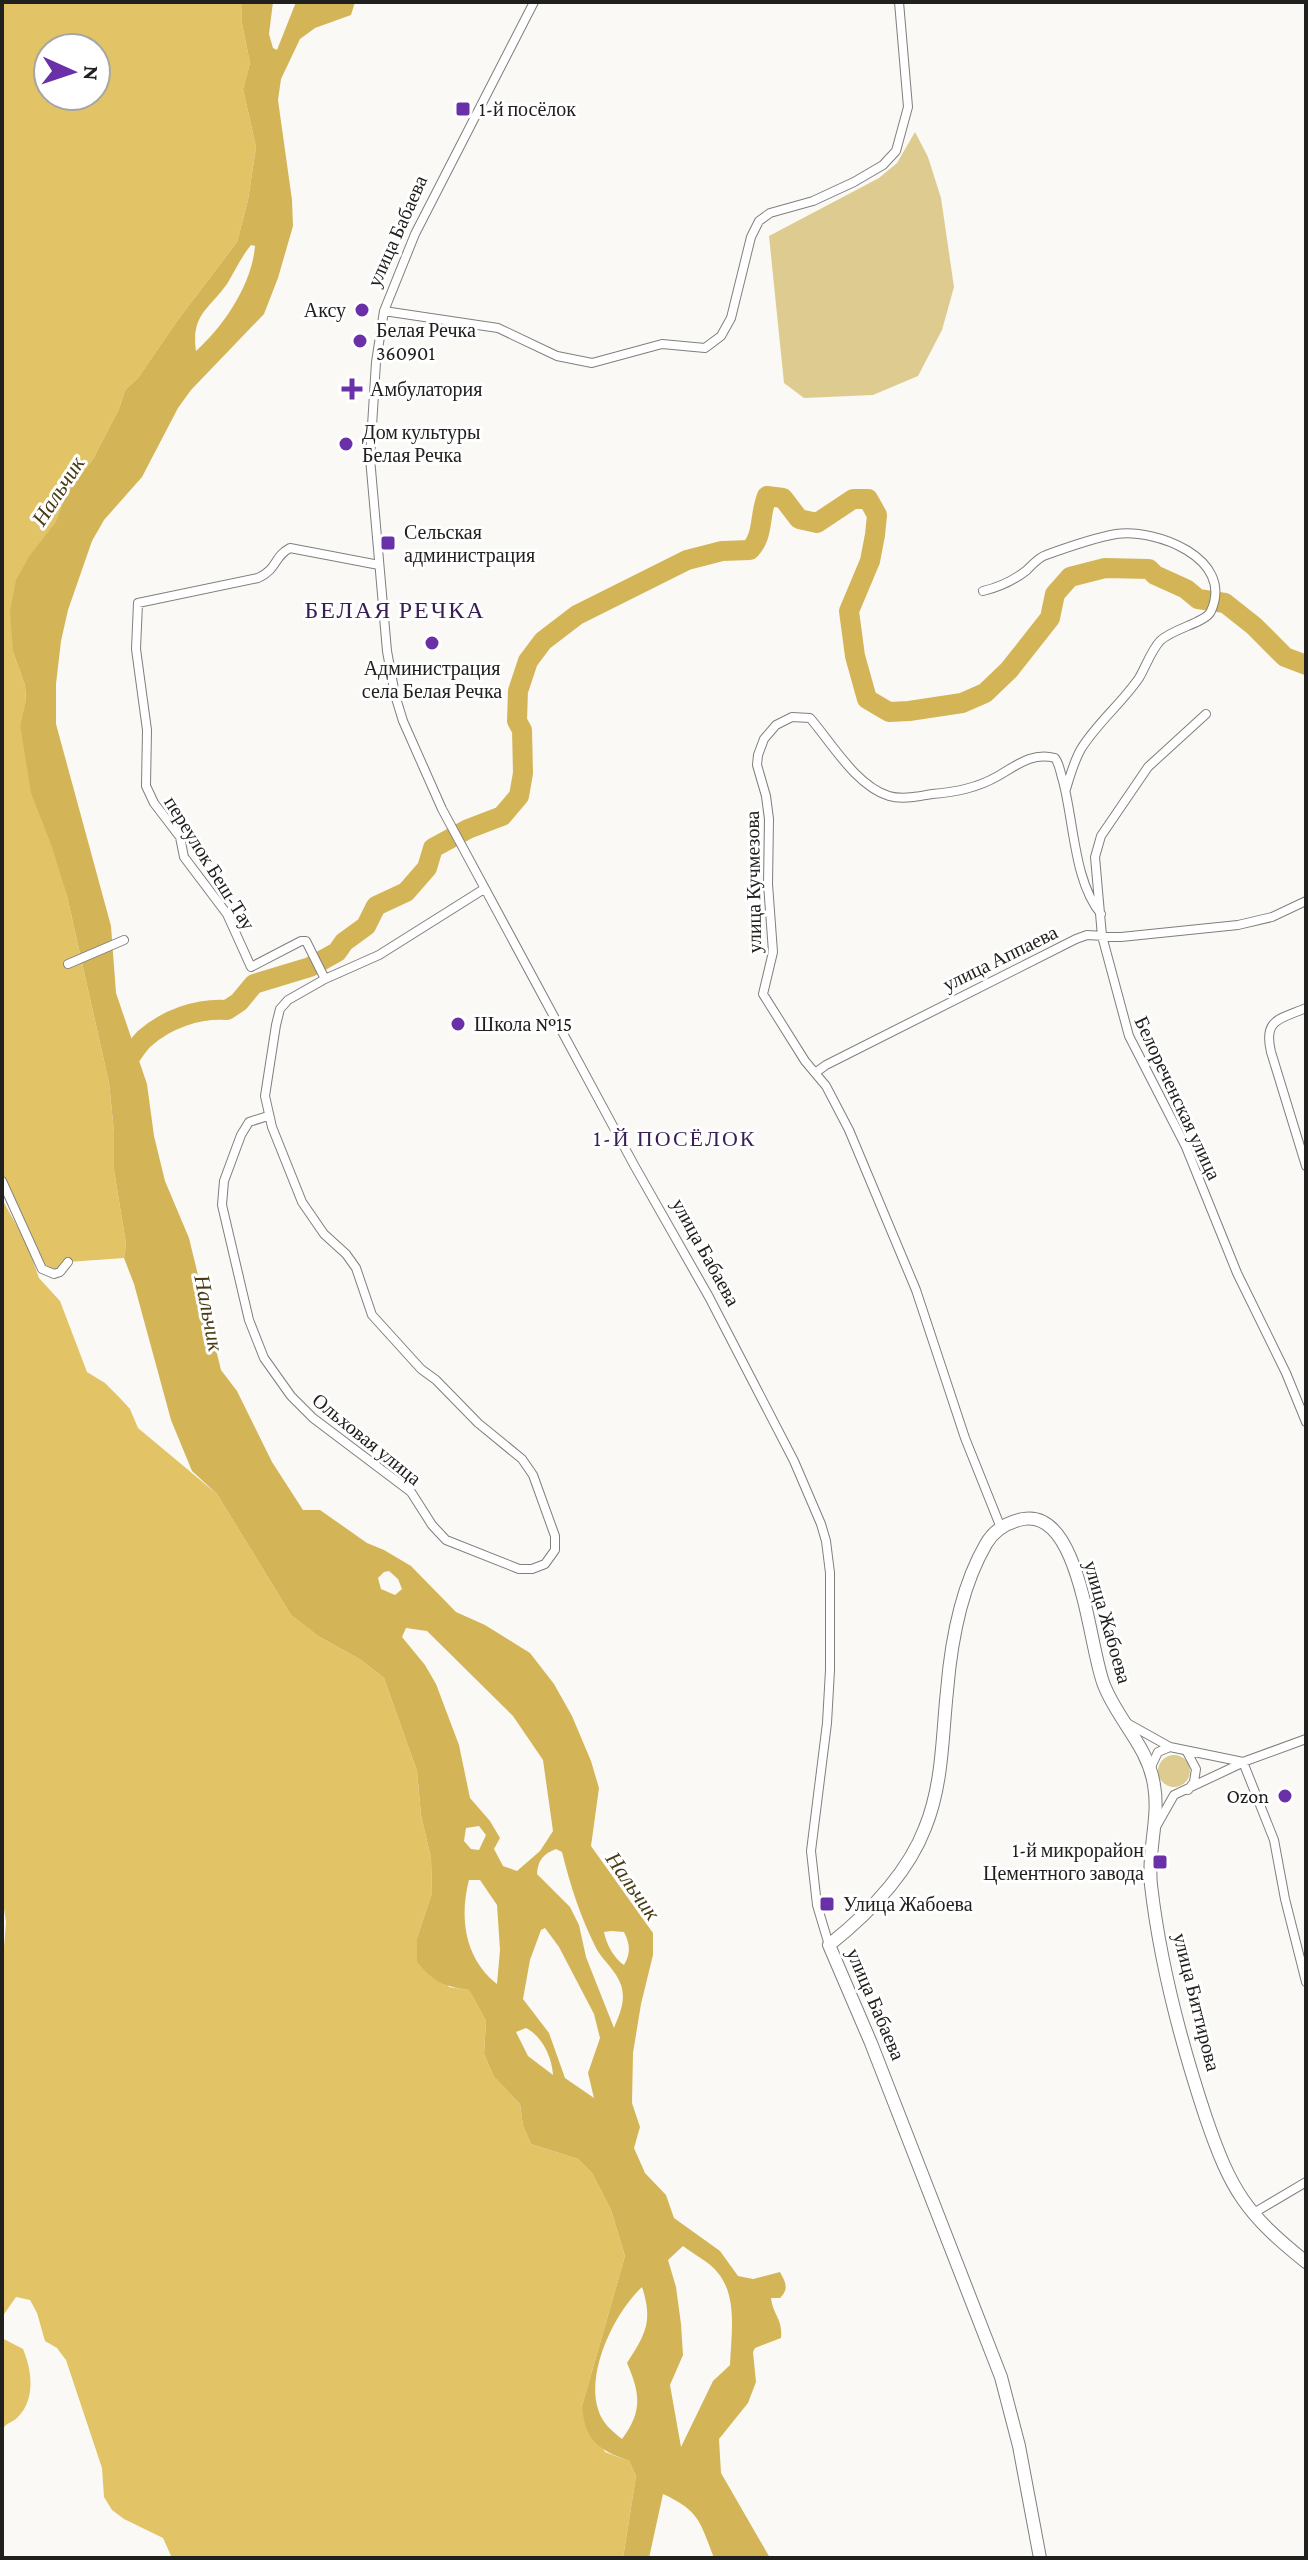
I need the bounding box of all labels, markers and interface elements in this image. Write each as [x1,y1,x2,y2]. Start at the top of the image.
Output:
north arrow [32,32,112,112]
text: N [79,65,104,81]
place label: 1-й посёлок [479,98,576,120]
marker: 1-й посёлок [454,100,472,118]
street label: улица Бабаева [363,172,432,290]
place label: Аксу [304,299,346,322]
marker: Аксу [353,301,371,319]
place label: Белая Речка 360901 [376,319,476,364]
marker: Белая Речка 360901 [351,332,369,350]
marker: Амбулатория [341,378,363,400]
place label: Амбулатория [370,378,482,401]
place label: Дом культуры Белая Речка [362,421,480,466]
marker: Дом культуры Белая Речка [337,435,355,453]
water label: Нальчик [26,451,90,531]
place label: Сельская администрация [404,521,535,567]
marker: Сельская администрация [379,534,397,552]
district label: БЕЛАЯ РЕЧКА [304,596,486,623]
marker: Администрация села Белая Речка [423,634,441,652]
place label: Администрация села Белая Речка [362,657,502,702]
street label: переулок Беш-Тау [159,792,260,934]
street label: улица Кучмезова [741,810,766,954]
street label: улица Аппаева [939,921,1061,996]
place label: Школа №15 [474,1013,572,1035]
street label: Белореченская улица [1130,1013,1226,1184]
marker: Школа №15 [449,1015,467,1033]
district label: 1-Й ПОСЁЛОК [594,1126,756,1151]
street label: улица Бабаева [667,1194,745,1310]
water label: Нальчик [189,1272,229,1354]
street label: Ольховая улица [308,1389,426,1490]
street label: улица Жабоева [1079,1558,1136,1686]
place label: Ozon [1226,1785,1269,1807]
marker: Ozon [1276,1787,1294,1805]
place label: 1-й микрорайон Цементного завода [983,1839,1144,1885]
water label: Нальчик [600,1846,666,1925]
marker: 1-й микрорайон Цементного завода [1151,1853,1169,1871]
place label: Улица Жабоева [843,1893,973,1916]
marker: Улица Жабоева [818,1895,836,1913]
street label: улица Биттирова [1168,1931,1225,2074]
street label: улица Бабаева [842,1945,910,2064]

